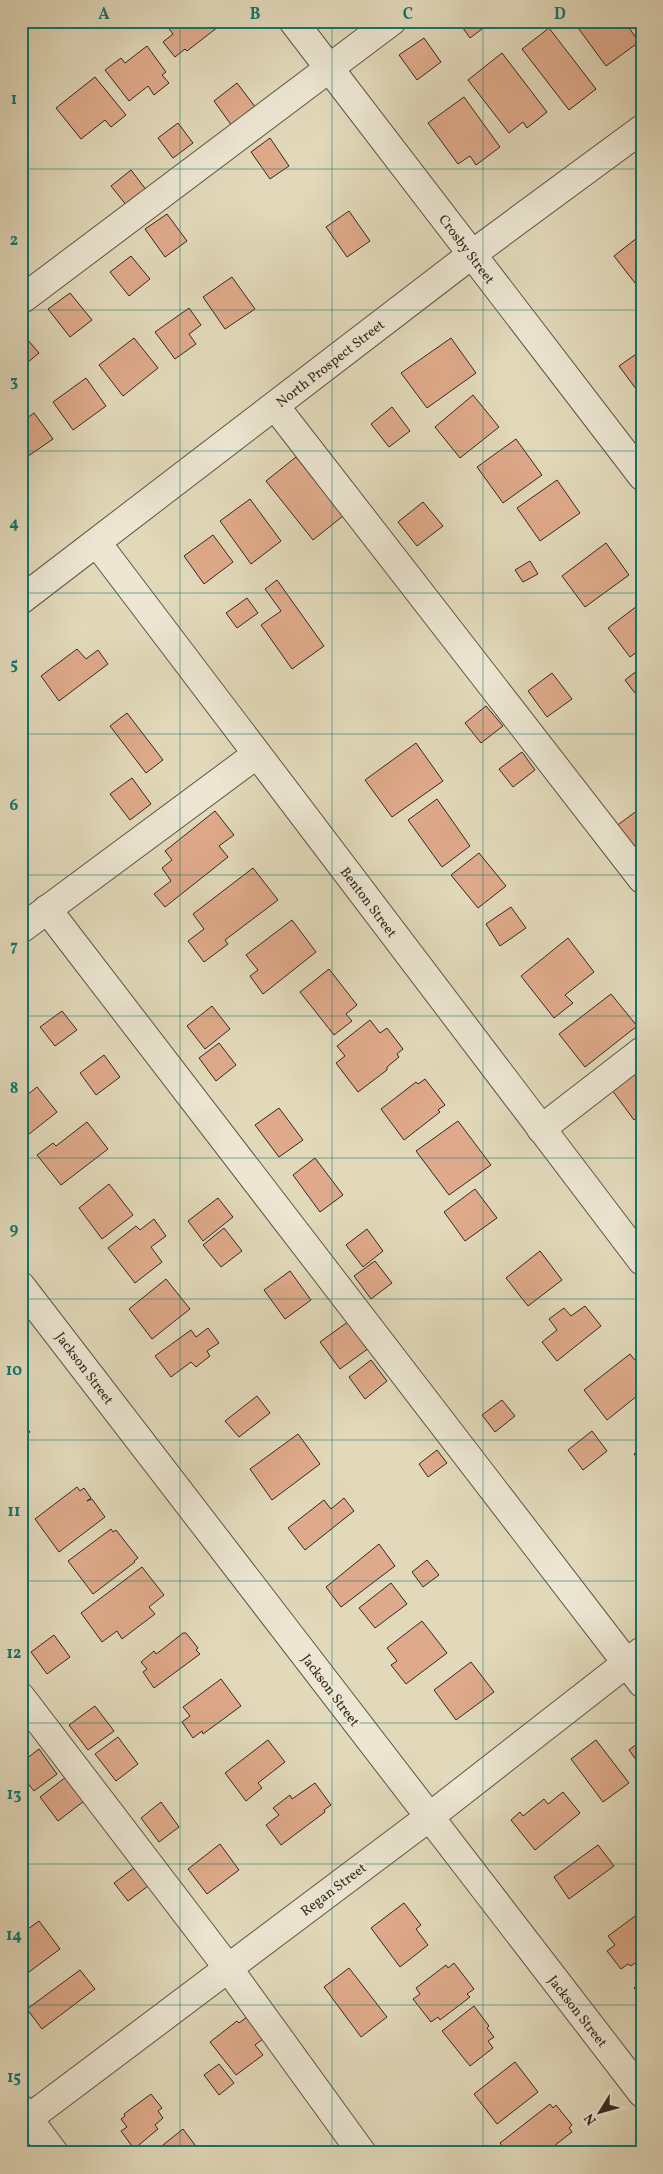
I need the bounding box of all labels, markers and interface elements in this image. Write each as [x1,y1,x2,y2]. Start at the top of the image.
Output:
text: A [98,4,110,26]
text: B [250,4,261,26]
text: C [403,4,413,26]
text: D [554,4,566,26]
text: 1 [11,89,17,111]
street label: Crosby Street [433,211,498,289]
text: 2 [10,230,18,252]
street label: North Prospect Street [273,316,389,412]
text: 3 [10,371,18,393]
text: 4 [9,513,19,535]
text: 5 [10,654,18,676]
text: 6 [10,795,19,817]
street label: Benton Street [335,864,401,942]
text: 7 [10,936,18,958]
text: 8 [10,1078,18,1100]
text: 9 [10,1219,19,1241]
street label: Jackson Street [50,1329,117,1409]
text: 10 [6,1360,22,1382]
text: 11 [8,1501,20,1523]
text: 12 [7,1643,21,1665]
street label: Jackson Street [296,1651,363,1731]
text: 13 [7,1784,21,1806]
street label: Regan Street [297,1859,371,1921]
text: 14 [6,1925,22,1947]
street label: Jackson Street [543,1972,611,2052]
text: 15 [7,2067,21,2089]
north arrow [576,2086,626,2136]
text: N [580,2109,601,2129]

